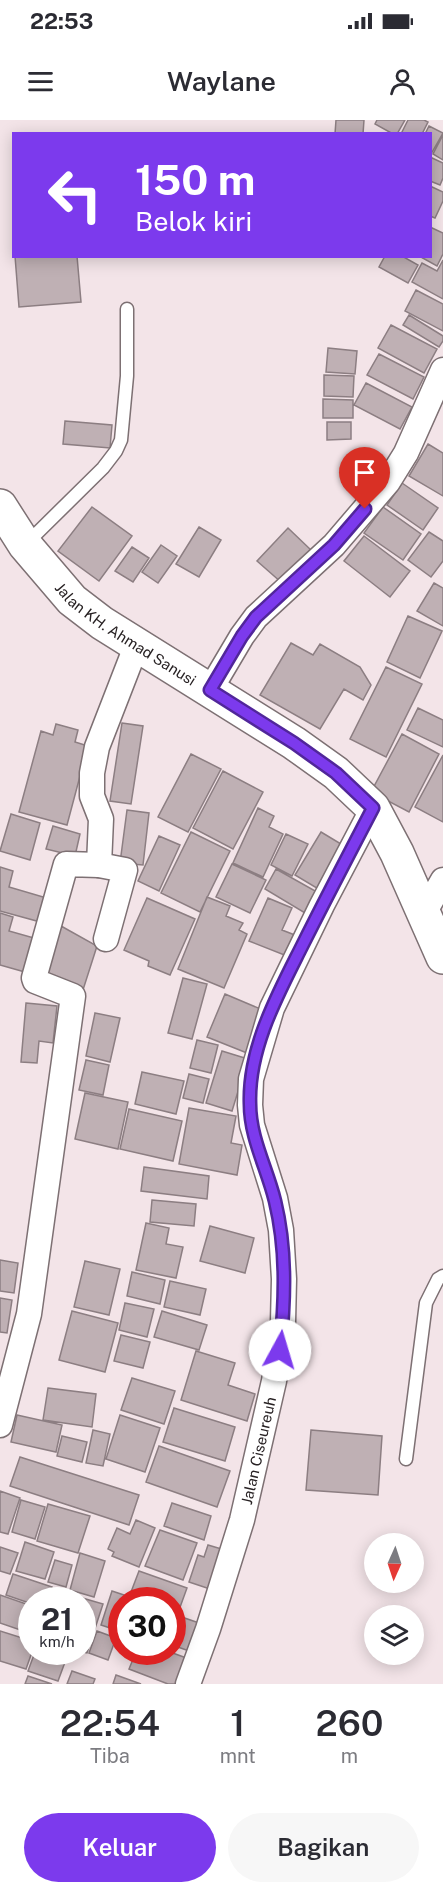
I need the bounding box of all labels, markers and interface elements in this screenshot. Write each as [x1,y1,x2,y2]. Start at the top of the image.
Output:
text: 22:53 [30,8,93,34]
icon: menu [24,65,57,98]
text: Waylane [167,65,276,97]
icon: person [386,65,419,98]
text: 150 m [135,155,255,204]
icon: left [36,156,114,234]
text: Belok kiri [135,205,252,237]
pin [339,447,390,509]
icon: arrive [348,456,381,489]
street label: Jalan KH. Ahmad Sanusi [52,579,199,688]
position arrow [248,1318,312,1382]
street label: Jalan Ciseureuh [237,1395,279,1506]
north arrow [364,1533,424,1593]
map controls [364,1533,424,1665]
speed limit sign: 30 [108,1587,186,1665]
text: 21 [41,1601,73,1637]
button: layers [364,1605,424,1665]
text: km/h [39,1633,75,1650]
text: 22:54 [60,1702,160,1744]
text: 1 [230,1702,245,1744]
text: 260 [315,1702,383,1744]
text: Tiba [90,1744,130,1768]
text: mnt [220,1744,256,1768]
text: m [341,1744,358,1768]
button: Keluar [24,1813,216,1882]
button: Bagikan [228,1813,419,1882]

